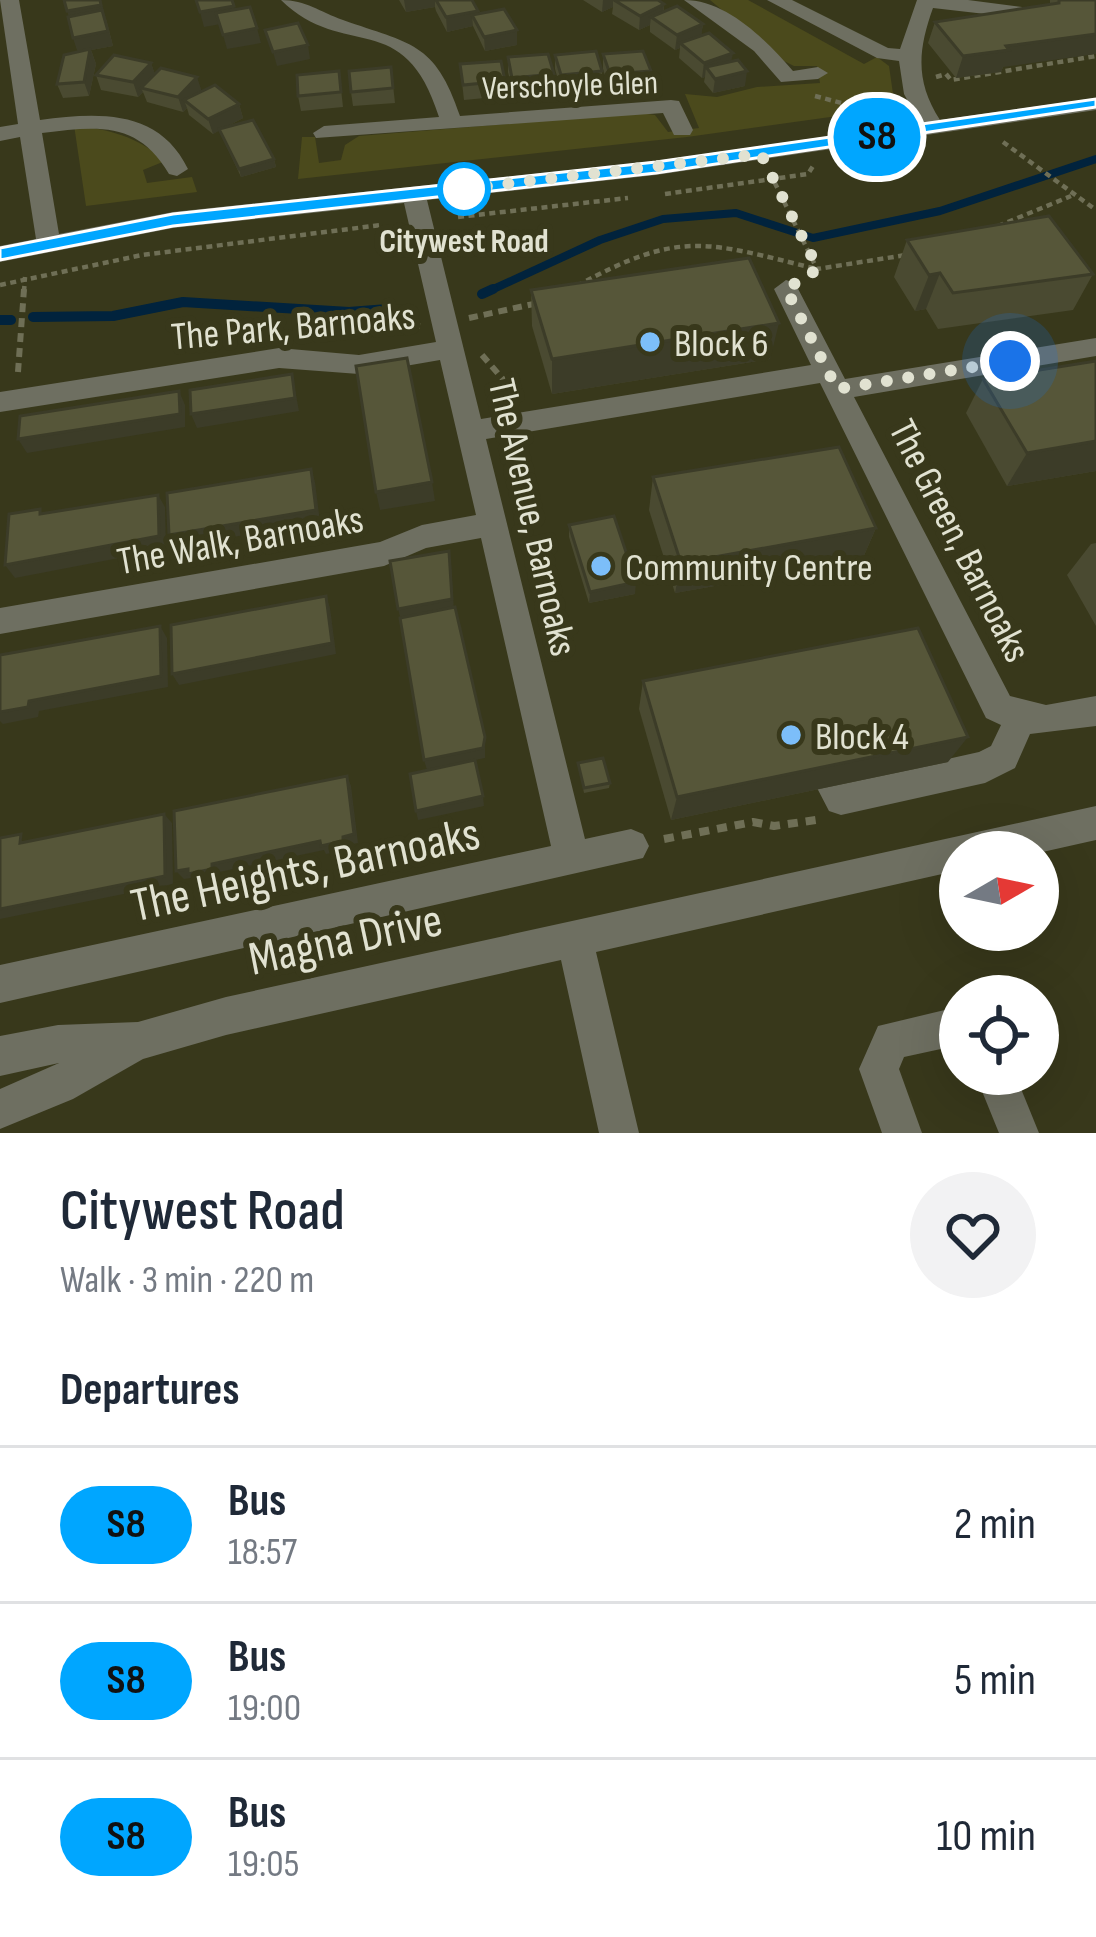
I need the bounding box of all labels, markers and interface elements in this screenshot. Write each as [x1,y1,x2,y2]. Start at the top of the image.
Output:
street label: Verschoyle Glen [481,63,659,109]
line badge: S8 [823,98,931,176]
text: S8 [857,111,897,162]
marker: Citywest Road [439,164,489,214]
place label: Citywest Road [379,222,549,262]
street label: The Park, Barnoaks [169,293,417,362]
place label: Block 6 [674,321,769,368]
marker: Block 6 [637,329,663,355]
your location [980,331,1040,391]
street label: The Avenue, Barnoaks [477,374,586,661]
street label: The Green, Barnoaks [878,412,1040,670]
street label: The Walk, Barnoaks [114,497,367,586]
place label: Community Centre [625,545,873,592]
marker: Community Centre [588,553,614,579]
place label: Block 4 [815,714,909,761]
marker: Block 4 [778,722,804,748]
street label: The Heights, Barnoaks [126,806,485,935]
north arrow [939,831,1059,951]
map controls [939,831,1059,1095]
street label: Magna Drive [243,892,448,989]
button: locate [939,975,1059,1095]
button: heart [910,1172,1036,1298]
text: Citywest Road [60,1178,345,1246]
text: Walk · 3 min · 220 m [60,1257,314,1304]
text: Departures [60,1363,239,1418]
text: Bus [228,1474,286,1529]
text: 2 min [954,1497,1036,1552]
text: S8 [106,1499,146,1550]
text: 18:57 [228,1529,297,1576]
text: Bus [228,1630,286,1685]
text: 5 min [954,1653,1036,1708]
text: S8 [106,1655,146,1706]
text: 19:00 [228,1685,301,1732]
text: Bus [228,1786,286,1841]
text: 10 min [937,1809,1036,1864]
text: S8 [106,1811,146,1862]
text: 19:05 [228,1841,299,1888]

